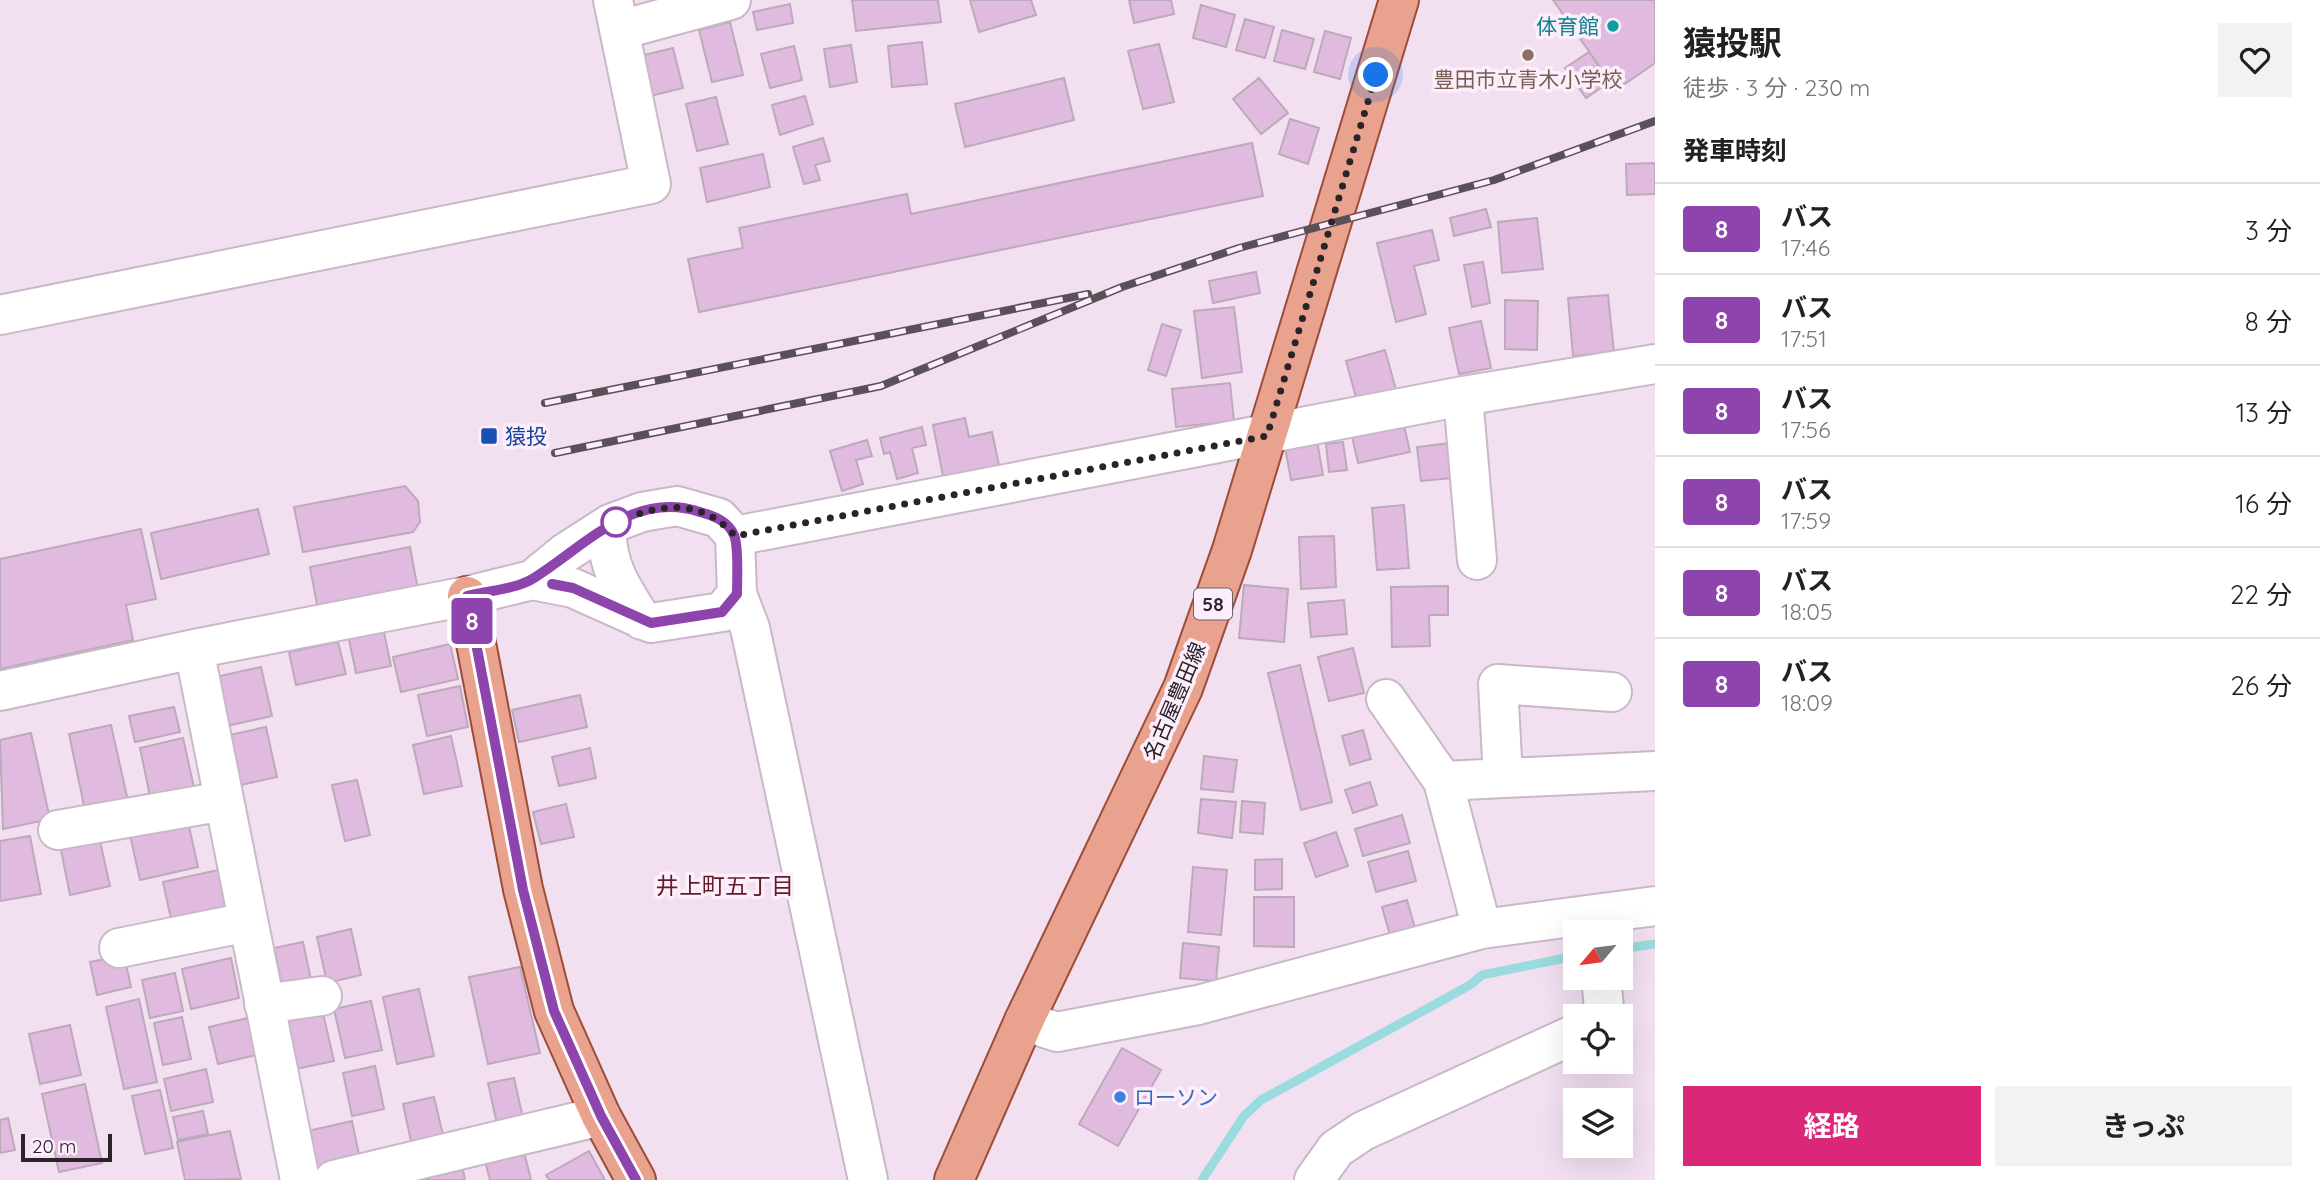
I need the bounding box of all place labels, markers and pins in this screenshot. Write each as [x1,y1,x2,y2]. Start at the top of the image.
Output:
place label: 体育館 [1536,13,1599,39]
marker: 体育館 [1605,18,1621,34]
marker: 豊田市立青木小学校 [1520,47,1536,63]
place label: 豊田市立青木小学校 [1434,66,1623,92]
place label: 猿投 [505,423,547,449]
marker: 猿投 [479,426,499,446]
unlabelled marker [601,507,631,537]
place label: ローソン [1134,1084,1218,1110]
marker: ローソン [1112,1089,1128,1105]

